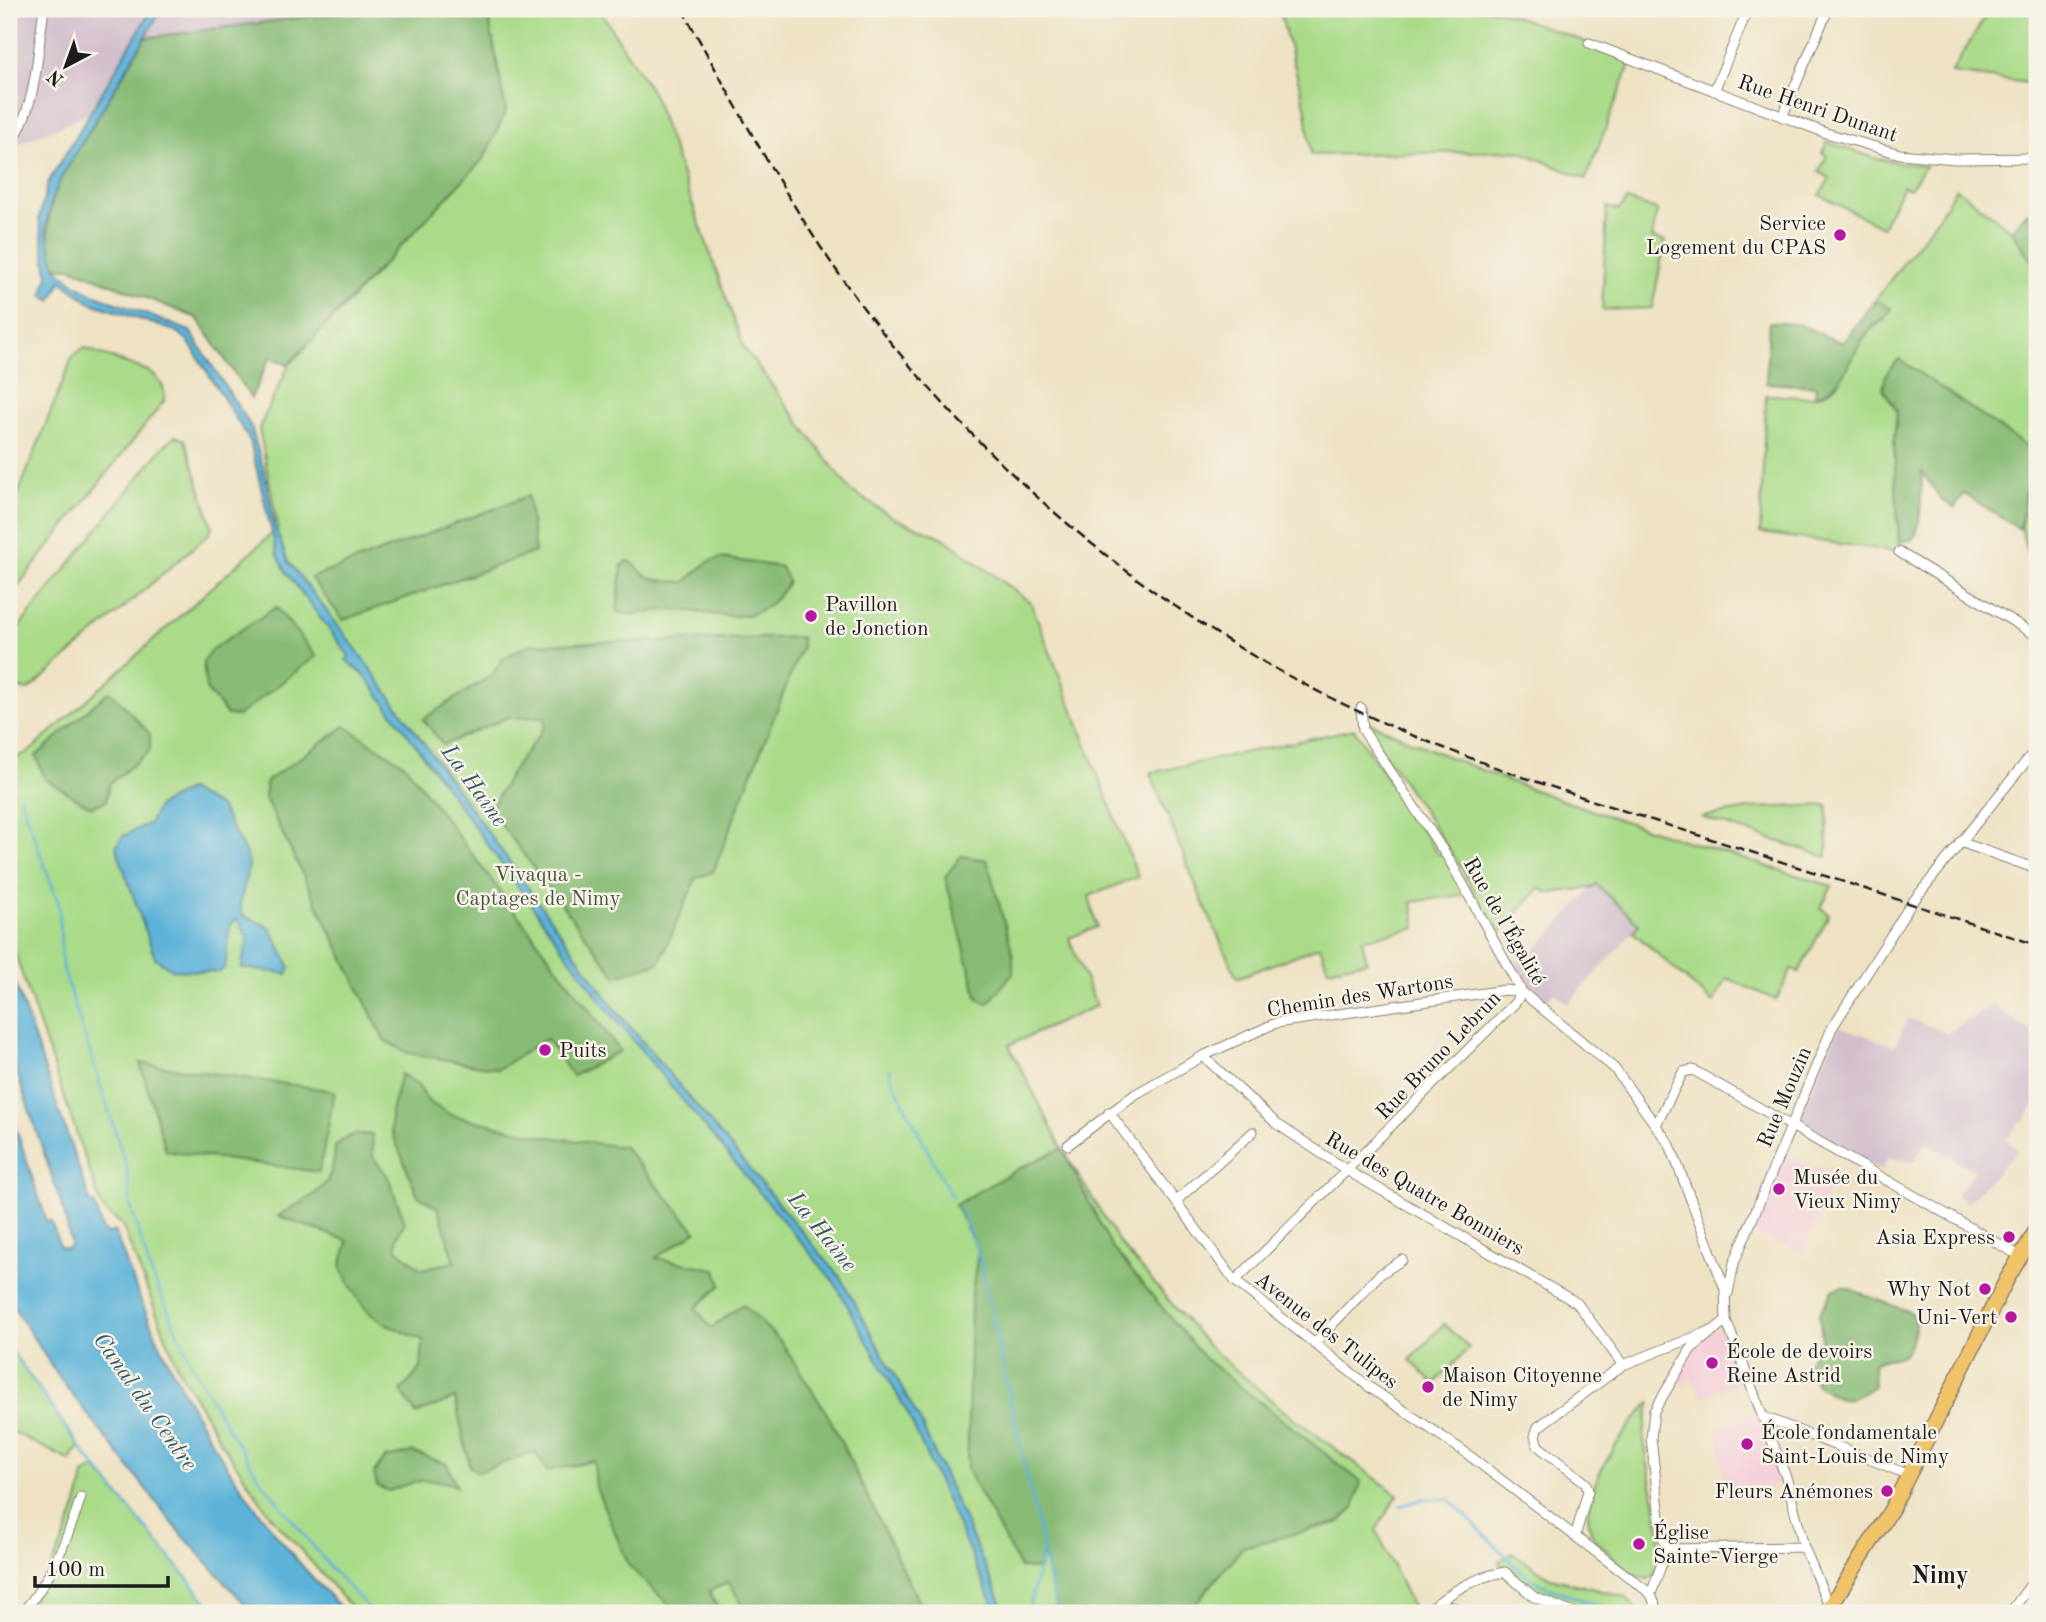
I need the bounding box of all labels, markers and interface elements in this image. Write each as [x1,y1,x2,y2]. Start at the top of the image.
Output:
north arrow [32,32,102,102]
text: N [44,65,68,89]
street label: Rue Henri Dunant [1735,72,1900,147]
place label: Service Logement du CPAS [1646,214,1826,259]
marker: Service Logement du CPAS [1832,227,1848,243]
place label: Pavillon de Jonction [825,595,929,640]
marker: Pavillon de Jonction [803,608,819,624]
water label: La Haine [436,740,511,831]
street label: Rue de l'Égalité [1459,852,1552,989]
park label: Vivaqua - Captages de Nimy [455,865,621,910]
street label: Chemin des Wartons [1266,971,1455,1022]
street label: Rue Bruno Lebrun [1373,988,1505,1124]
place label: Puits [559,1041,607,1062]
marker: Puits [537,1042,553,1058]
street label: Rue Mouzin [1755,1044,1816,1151]
street label: Rue des Quatre Bonniers [1321,1129,1527,1260]
place label: Musée du Vieux Nimy [1793,1168,1901,1213]
marker: Musée du Vieux Nimy [1771,1181,1787,1197]
water label: La Haine [782,1187,861,1276]
place label: Asia Express [1875,1228,1995,1249]
marker: Asia Express [2001,1229,2017,1245]
street label: Avenue des Tulipes [1251,1269,1402,1393]
place label: Why Not [1886,1280,1971,1301]
marker: Why Not [1977,1281,1993,1297]
place label: Uni-Vert [1916,1308,1997,1329]
marker: Uni-Vert [2003,1309,2019,1325]
water label: Canal du Centre [89,1329,201,1475]
place label: École de devoirs Reine Astrid [1726,1338,1872,1387]
marker: École de devoirs Reine Astrid [1704,1355,1720,1371]
place label: Maison Citoyenne de Nimy [1442,1366,1602,1411]
marker: Maison Citoyenne de Nimy [1420,1379,1436,1395]
place label: École fondamentale Saint-Louis de Nimy [1761,1419,1949,1468]
marker: École fondamentale Saint-Louis de Nimy [1739,1436,1755,1452]
place label: Fleurs Anémones [1714,1482,1873,1503]
marker: Fleurs Anémones [1879,1483,1895,1499]
place label: Église Sainte-Vierge [1653,1519,1778,1568]
marker: Église Sainte-Vierge [1631,1536,1647,1552]
scale bar [35,1545,168,1589]
text: 100 m [46,1560,105,1581]
district label: Nimy [1911,1565,1969,1589]

